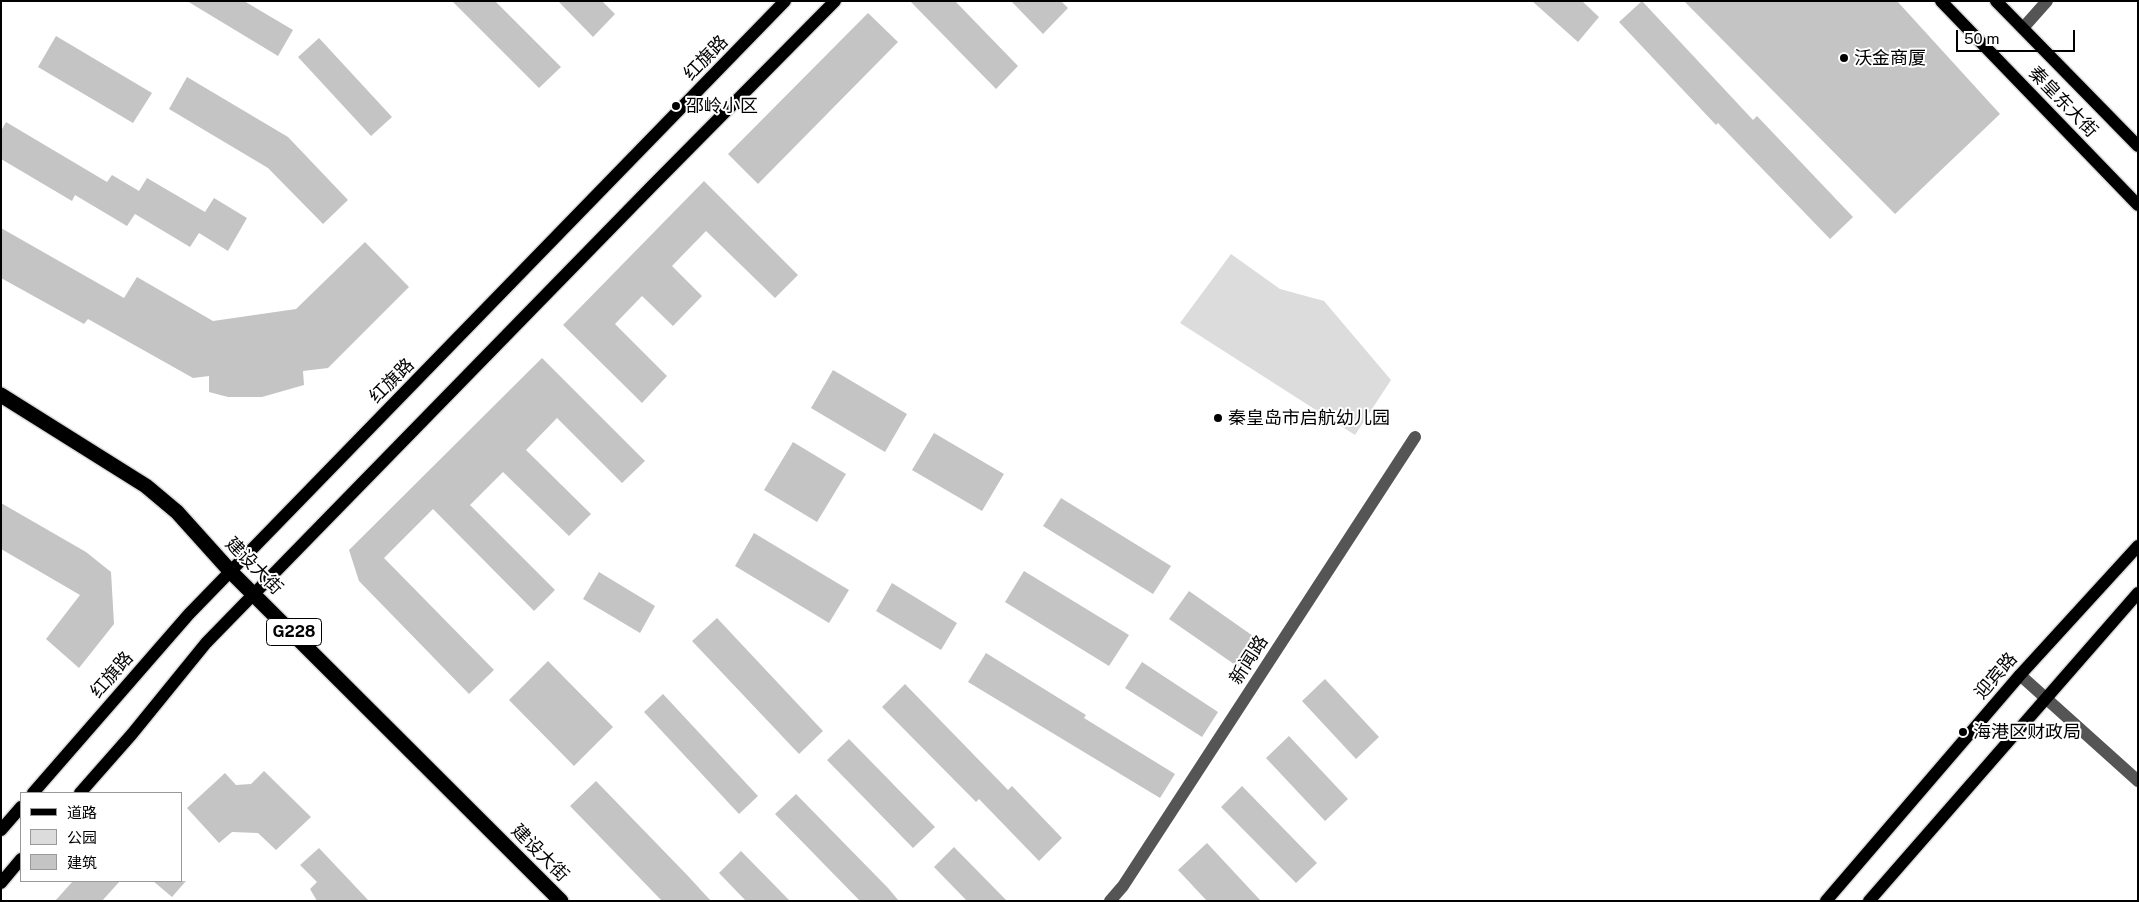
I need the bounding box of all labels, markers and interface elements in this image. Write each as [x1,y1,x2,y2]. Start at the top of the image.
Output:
scale bar [1959,20,2078,52]
text: 50 m [1964,30,1999,47]
street label: 红旗路 [679,31,733,85]
place label: 沃金商厦 [1854,47,1926,69]
marker: 沃金商厦 [1838,52,1850,64]
street label: 秦皇东大街 [2024,62,2102,142]
place label: 邵岭小区 [686,95,758,117]
marker: 邵岭小区 [670,100,682,112]
street label: 红旗路 [365,354,419,408]
place label: 秦皇岛市启航幼儿园 [1228,407,1390,429]
marker: 秦皇岛市启航幼儿园 [1212,412,1224,424]
street label: 建设大街 [221,533,287,599]
road number: G228 [266,618,322,646]
street label: 新闻路 [1225,631,1273,689]
street label: 红旗路 [86,648,138,702]
street label: 迎宾路 [1970,649,2022,703]
place label: 海港区财政局 [1973,721,2081,743]
marker: 海港区财政局 [1957,726,1969,738]
legend [20,792,182,882]
text: 道路 [67,804,97,821]
street label: 建设大街 [507,820,573,886]
text: 公园 [67,829,97,846]
text: 建筑 [67,854,97,871]

